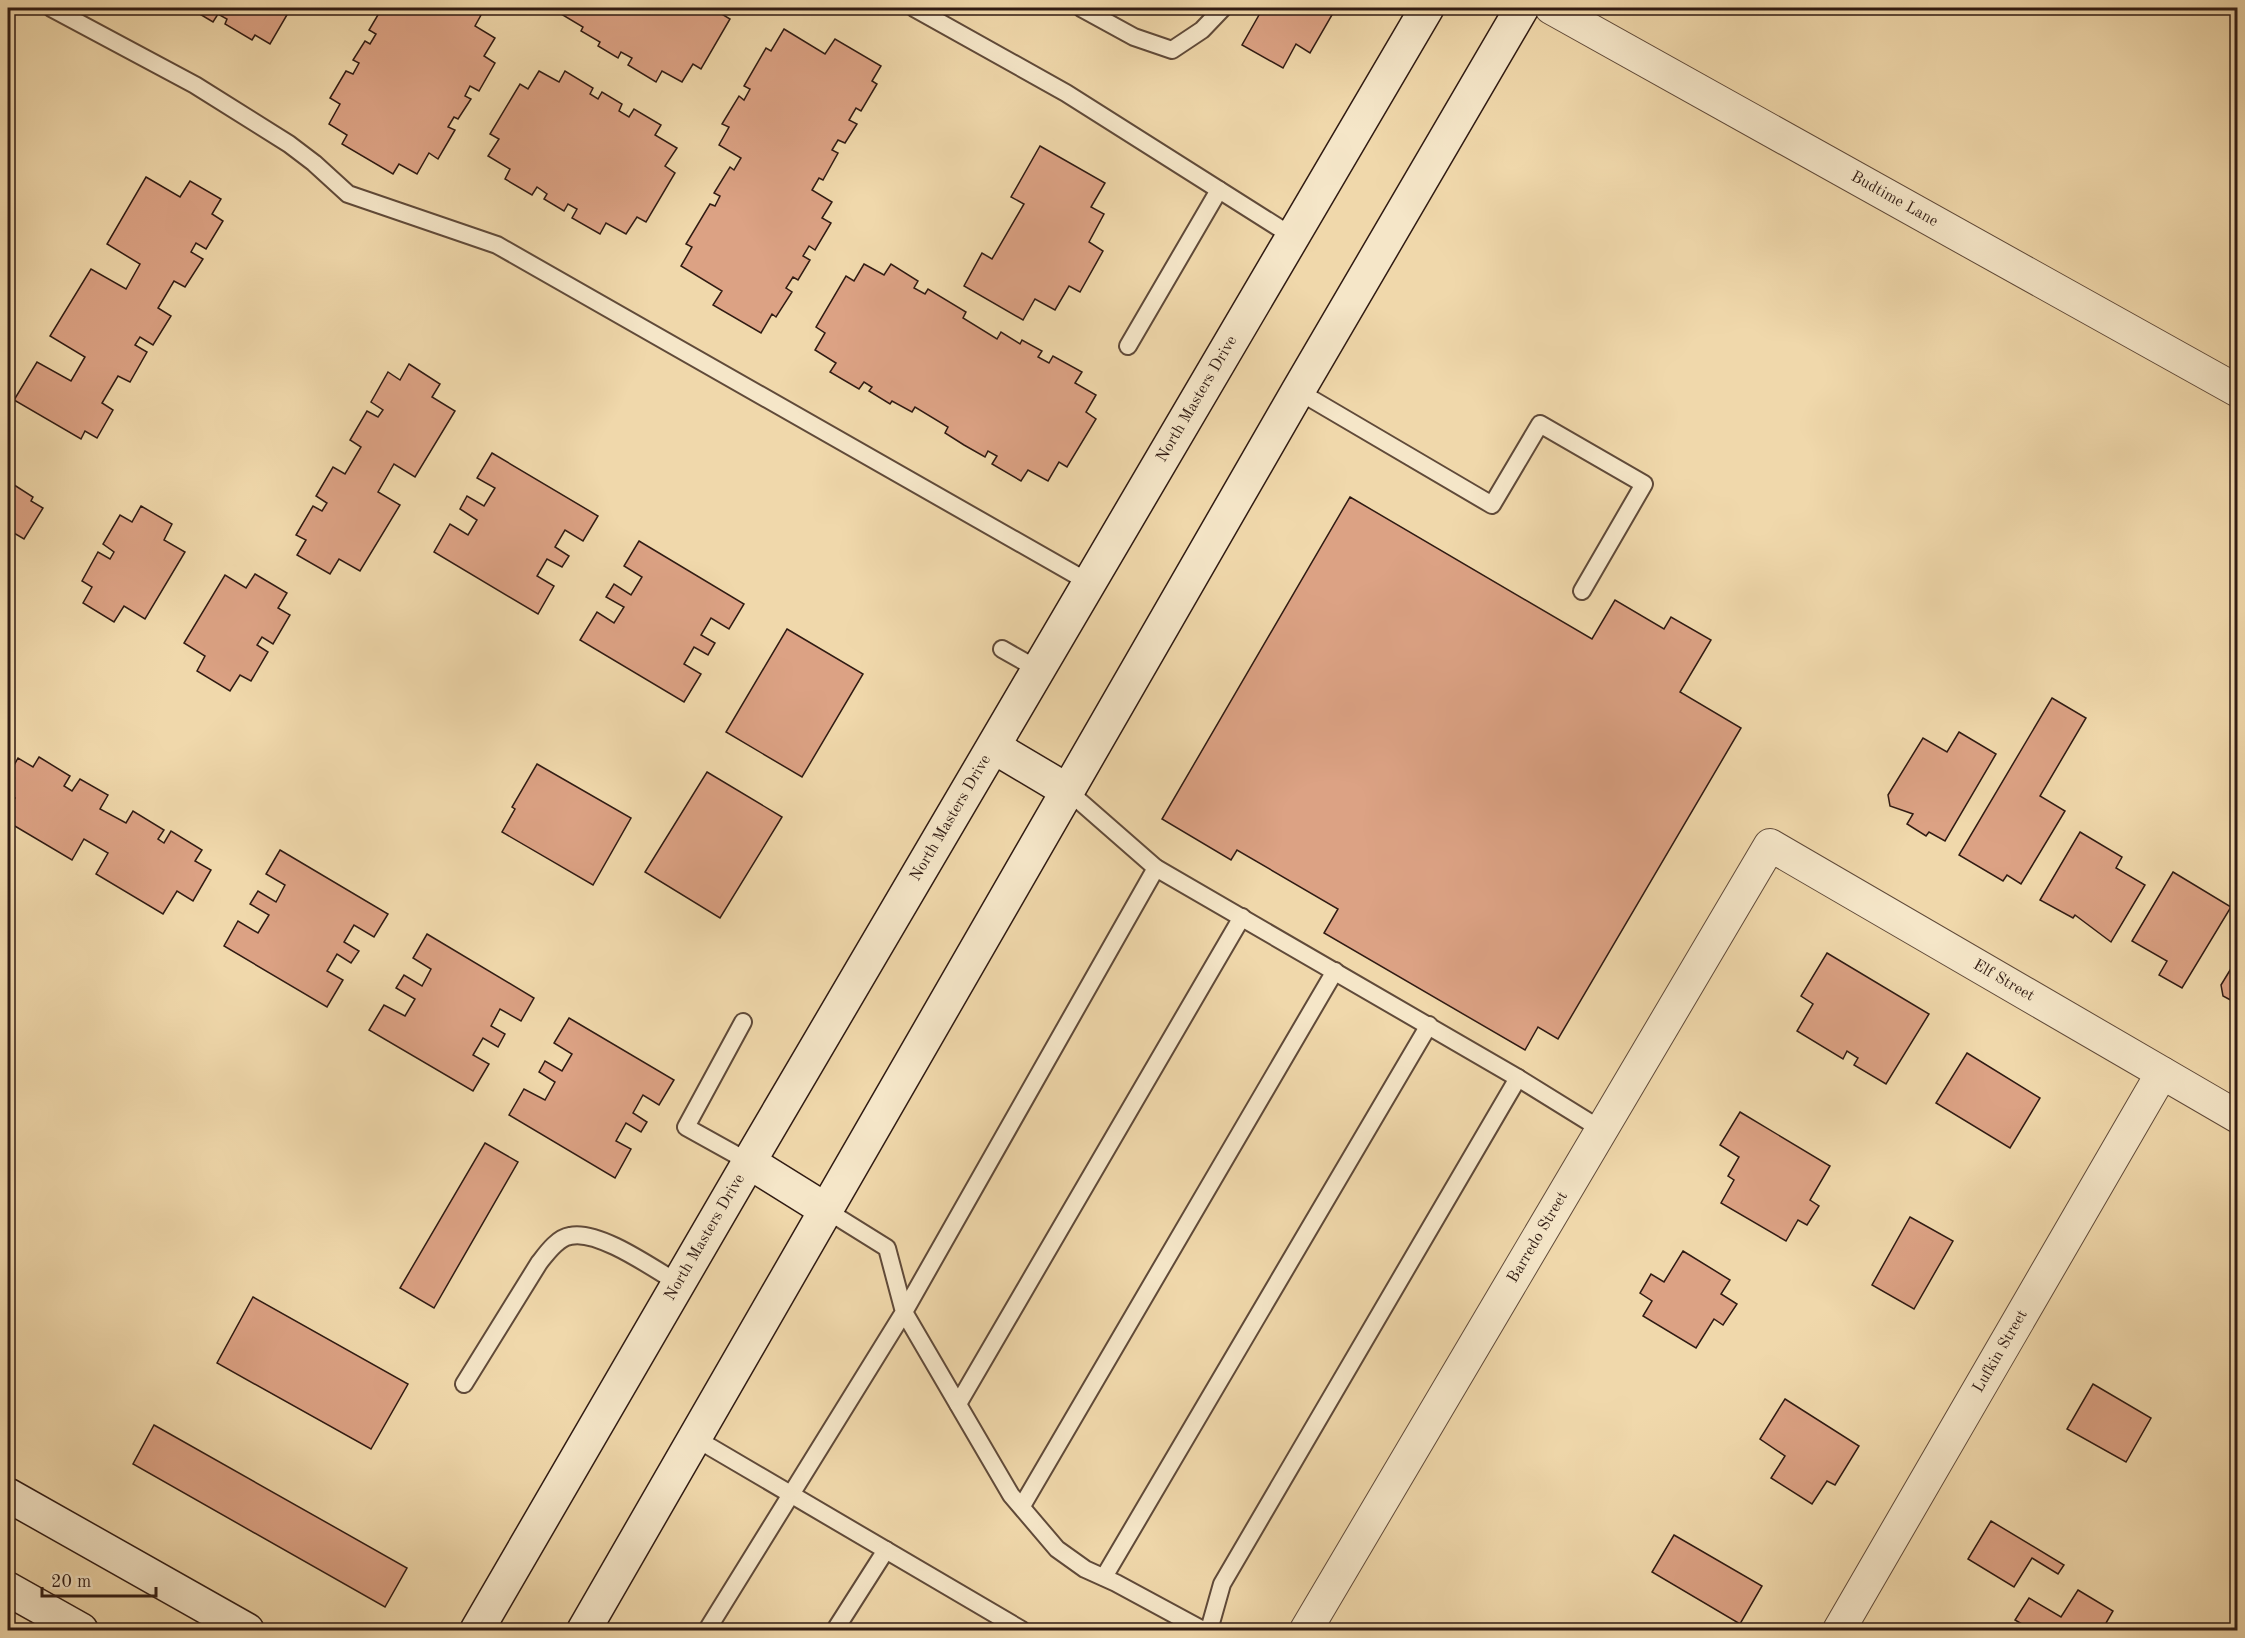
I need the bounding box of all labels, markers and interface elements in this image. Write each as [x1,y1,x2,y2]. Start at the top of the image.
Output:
street label: Budtime Lane [1848,169,1941,230]
street label: North Masters Drive [1154,333,1240,465]
street label: North Masters Drive [908,752,994,884]
street label: Elf Street [1970,957,2037,1005]
street label: North Masters Drive [662,1171,748,1303]
street label: Barredo Street [1505,1189,1571,1286]
street label: Lufkin Street [1970,1307,2031,1396]
scale bar [42,1560,156,1598]
text: 20 m [51,1573,91,1591]

